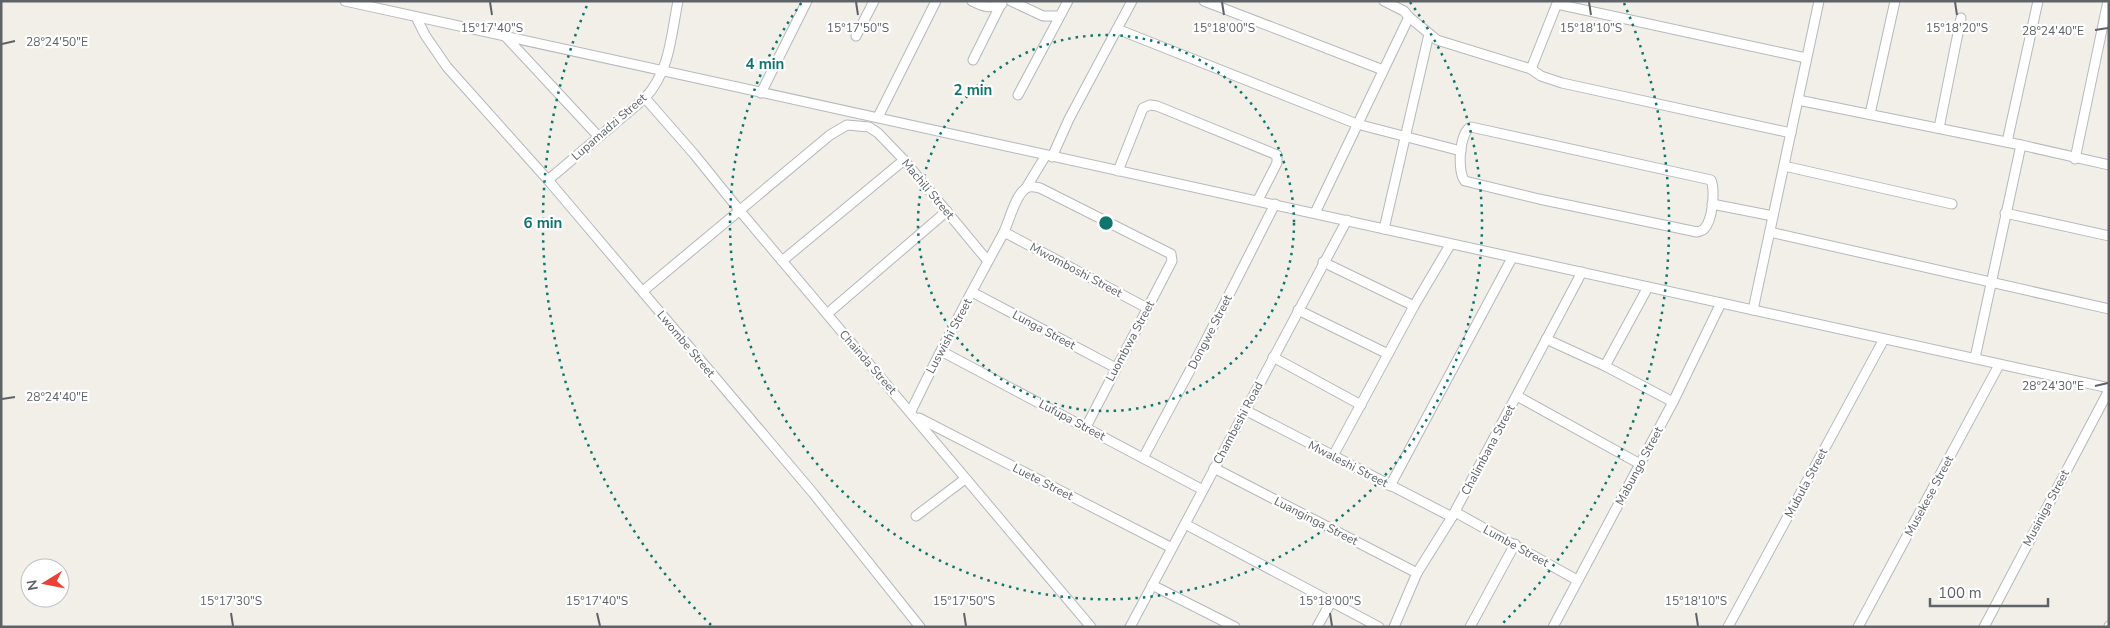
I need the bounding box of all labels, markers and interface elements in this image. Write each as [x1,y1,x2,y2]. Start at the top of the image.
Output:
text: 15°17'40"S [461,20,523,36]
text: 15°17'50"S [827,20,889,36]
text: 15°18'00"S [1193,20,1255,36]
text: 15°18'10"S [1560,20,1622,36]
text: 15°18'20"S [1926,20,1988,36]
text: 28°24'40"E [2022,23,2084,39]
text: 28°24'50"E [26,34,88,50]
text: 4 min [746,54,784,74]
text: 2 min [954,80,992,100]
street label: Lupamadzi Street [568,90,650,164]
street label: Machili Street [898,156,958,223]
text: 6 min [524,213,562,233]
centre of rings [1097,214,1115,232]
street label: Mwomboshi Street [1027,239,1126,301]
street label: Dongwe Street [1184,291,1236,372]
street label: Luswishi Street [922,295,976,376]
street label: Luombwa Street [1102,297,1158,384]
street label: Lwombe Street [653,307,719,381]
street label: Lunga Street [1010,307,1079,354]
street label: Chainda Street [836,327,901,398]
text: 28°24'30"E [2022,378,2084,394]
street label: Chambeshi Road [1210,379,1266,467]
text: 28°24'40"E [26,389,88,405]
street label: Lufupa Street [1036,396,1109,445]
street label: Chalimbana Street [1457,401,1519,498]
street label: Mabungo Street [1612,423,1667,508]
street label: Mwaleshi Street [1305,437,1391,491]
street label: Mubula Street [1781,445,1831,521]
street label: Musekese Street [1901,452,1957,539]
street label: Luete Street [1010,460,1077,504]
street label: Musiniga Street [2019,466,2073,549]
street label: Luanginga Street [1271,493,1361,549]
street label: Lumbe Street [1480,521,1552,571]
north arrow [20,558,70,608]
scale bar [1930,576,2048,608]
text: N [22,578,43,592]
text: 100 m [1938,583,1982,603]
text: 15°17'30"S [200,593,262,609]
text: 15°17'40"S [566,593,628,609]
text: 15°17'50"S [933,593,995,609]
text: 15°18'00"S [1299,593,1361,609]
text: 15°18'10"S [1665,593,1727,609]

